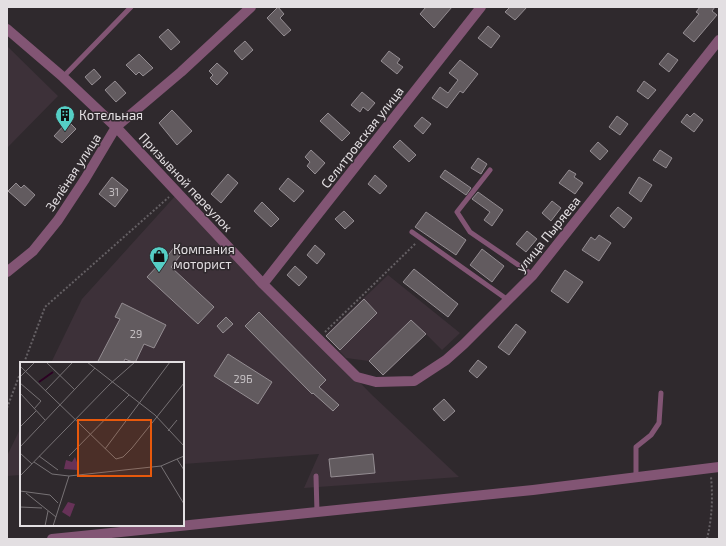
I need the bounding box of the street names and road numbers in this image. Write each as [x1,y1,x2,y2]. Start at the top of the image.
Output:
street label: Селитровская улица [317,83,407,191]
street label: Призывной переулок [136,129,236,235]
street label: Зелёная улица [42,130,104,214]
street label: улица Пыряева [512,193,584,275]

